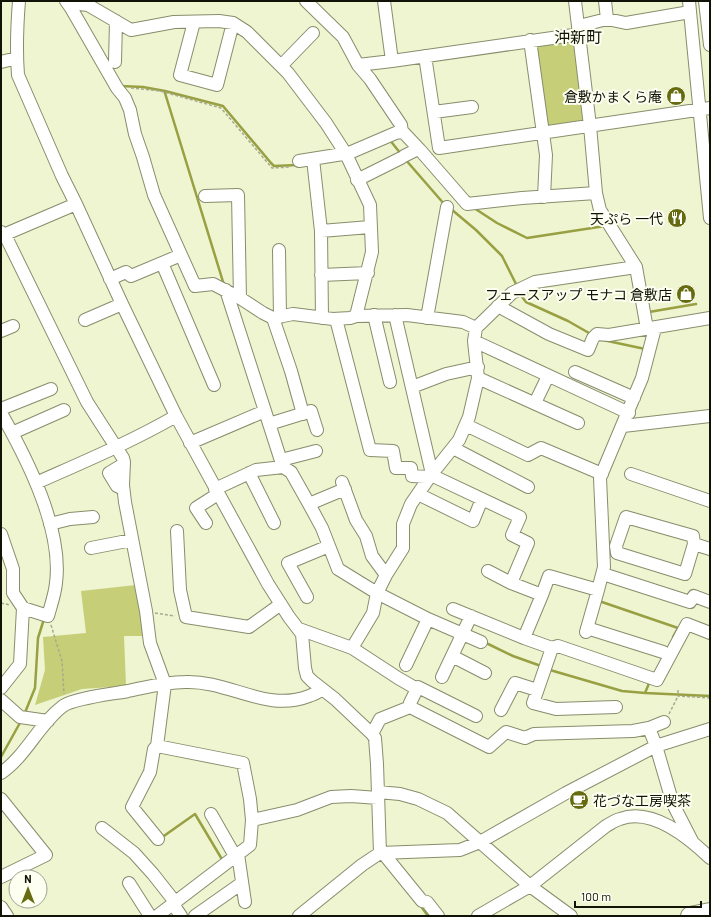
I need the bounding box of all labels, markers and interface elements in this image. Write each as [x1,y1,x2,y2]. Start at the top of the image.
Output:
district label: 沖新町 [554,27,602,46]
shop icon: 倉敷かまくら庵 [665,85,687,107]
place label: 倉敷かまくら庵 [564,88,662,105]
restaurant icon: 天ぷら 一代 [666,207,688,229]
place label: 天ぷら 一代 [590,210,663,227]
shop icon: フェースアップ モナコ 倉敷店 [675,283,697,305]
place label: フェースアップ モナコ 倉敷店 [485,286,672,303]
cafe icon: 花づな工房喫茶 [568,789,590,811]
place label: 花づな工房喫茶 [593,792,691,809]
north arrow [8,869,48,909]
text: N [24,872,32,885]
scale bar [575,883,701,909]
text: 100 m [581,889,611,903]

